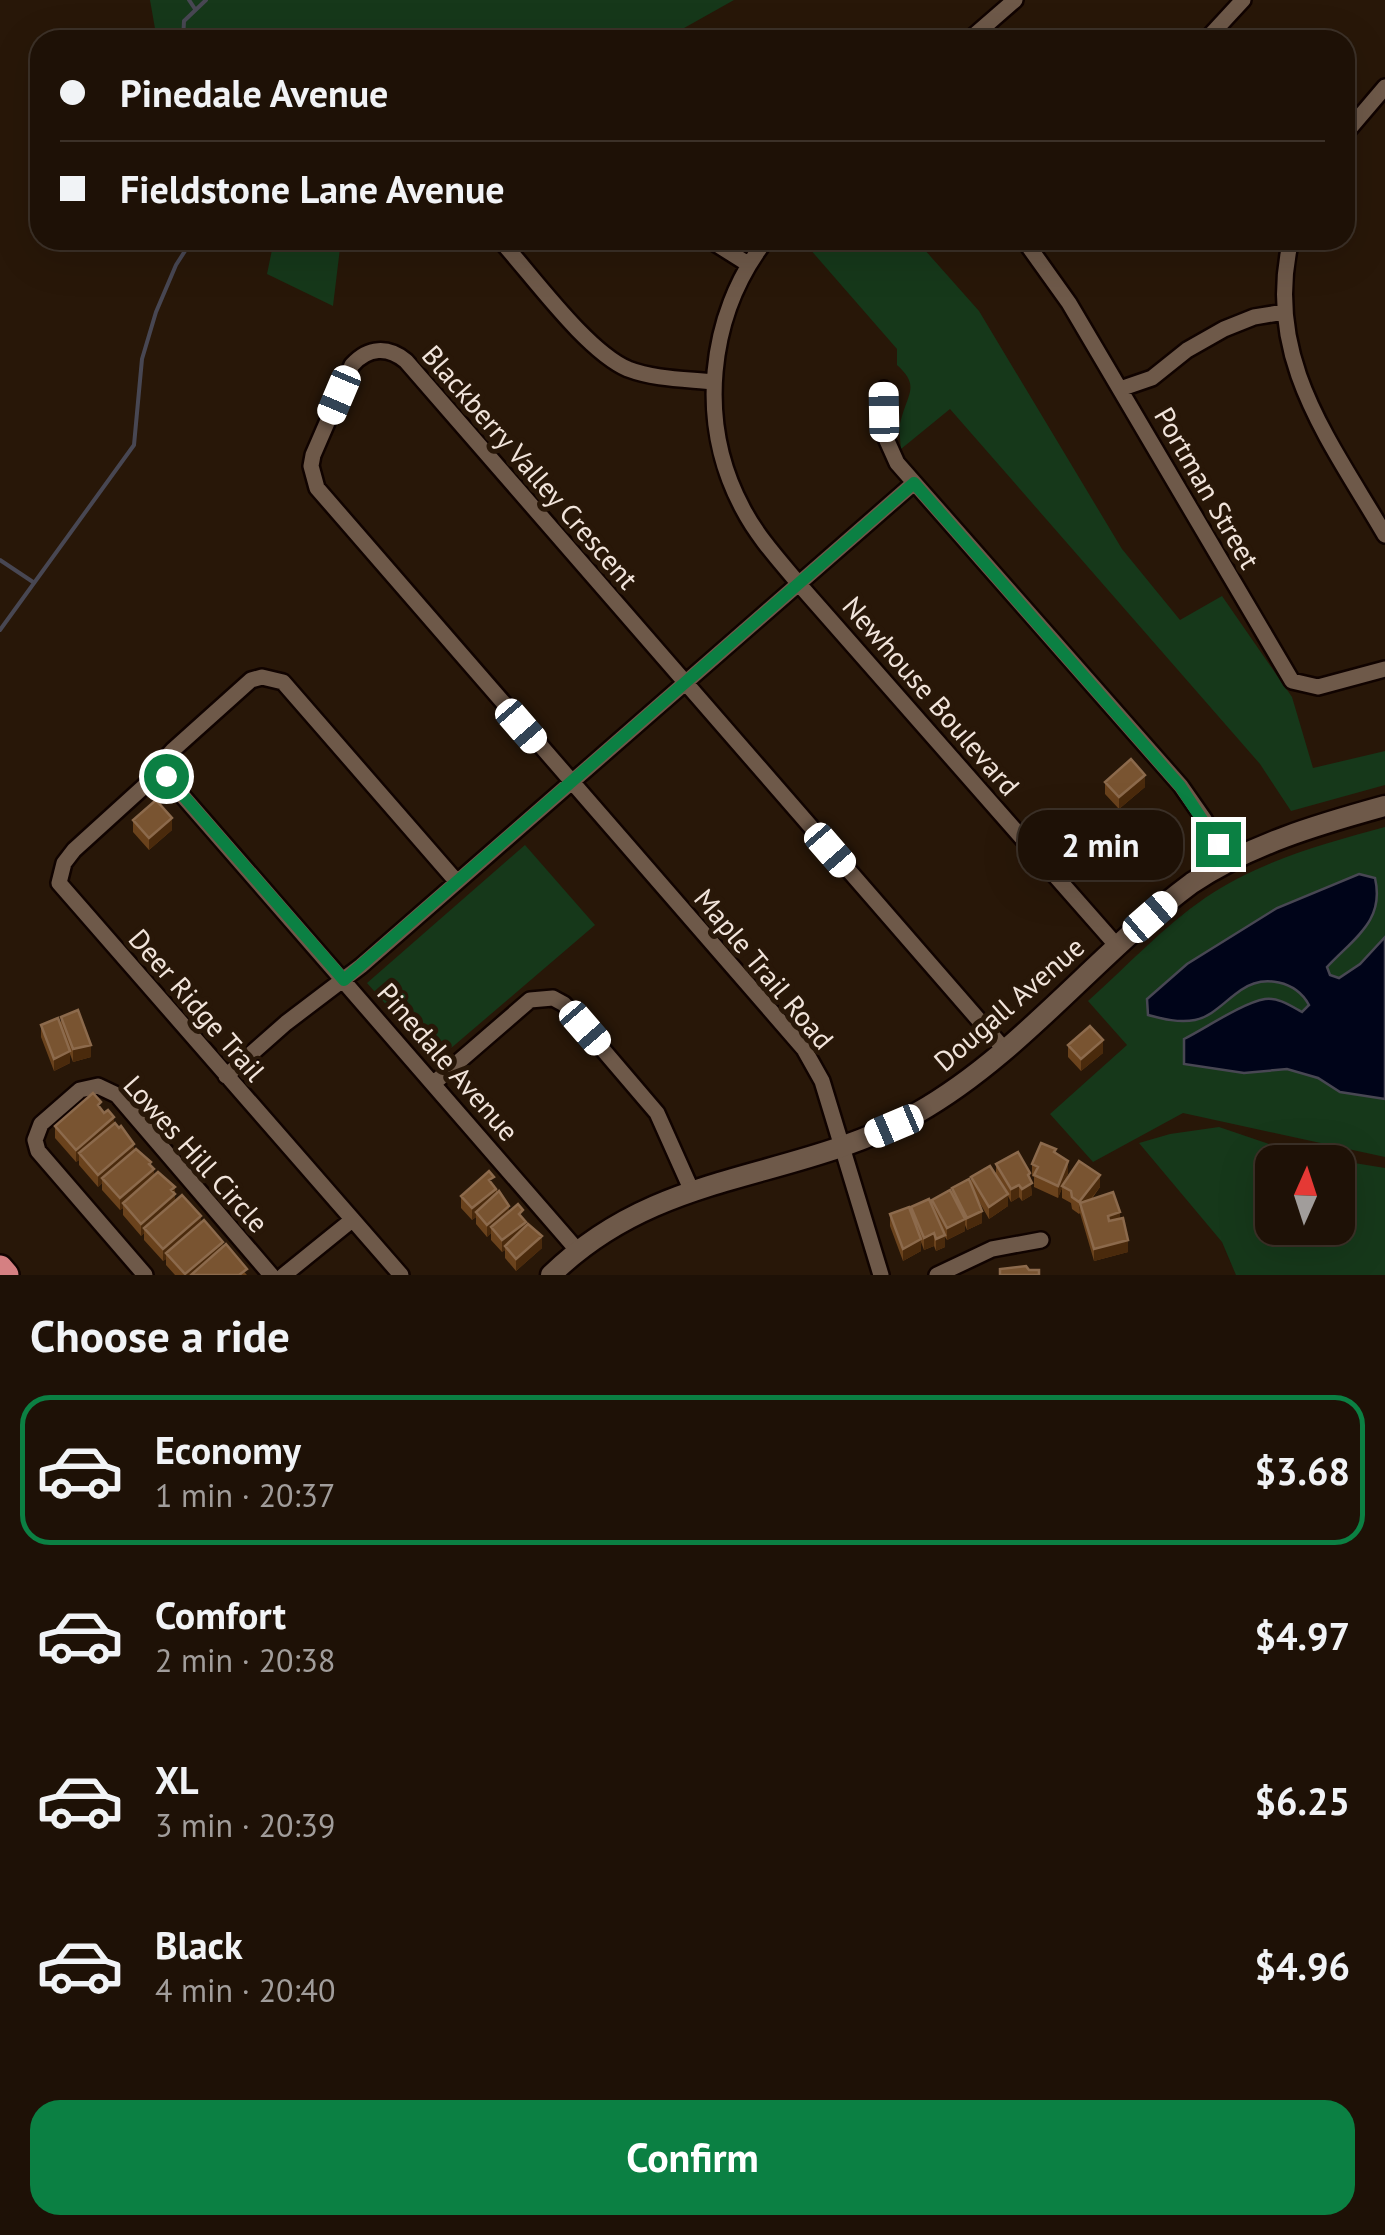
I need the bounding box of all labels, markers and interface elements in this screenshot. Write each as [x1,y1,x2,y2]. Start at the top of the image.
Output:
text: Pinedale Avenue [120,68,388,117]
text: Fieldstone Lane Avenue [120,164,505,213]
street label: Blackberry Valley Crescent [414,337,647,597]
car [313,362,365,428]
car [868,382,900,442]
street label: Portman Street [1146,400,1269,576]
street label: Newhouse Boulevard [835,588,1028,803]
car [490,694,552,758]
route start [144,754,189,799]
callout: 2 min [1018,809,1183,879]
car [799,818,861,882]
route end [1196,822,1241,867]
text: 2 min [1061,824,1140,866]
street label: Maple Trail Road [686,881,842,1057]
car [1118,886,1182,948]
street label: Deer Ridge Trail [121,921,274,1089]
street label: Dougall Avenue [926,928,1092,1079]
street label: Pinedale Avenue [369,975,527,1149]
car [554,996,616,1060]
street label: Lowes Hill Circle [116,1067,277,1240]
car [861,1100,927,1152]
north arrow [1255,1145,1355,1245]
map controls [1255,1145,1355,1245]
text: Choose a ride [30,1306,290,1364]
icon: car [35,1425,125,1515]
text: Economy [155,1425,301,1474]
text: $3.68 [1254,1446,1350,1495]
text: 1 min · 20:37 [155,1474,335,1516]
icon: car [35,1590,125,1680]
text: Comfort [155,1590,286,1639]
text: $4.97 [1254,1611,1350,1660]
text: 2 min · 20:38 [155,1639,335,1681]
icon: car [35,1755,125,1845]
text: XL [155,1755,199,1804]
text: $6.25 [1254,1776,1350,1825]
text: 3 min · 20:39 [155,1804,335,1846]
icon: car [35,1920,125,2010]
text: Black [155,1920,243,1969]
text: $4.96 [1254,1941,1350,1990]
text: 4 min · 20:40 [155,1969,335,2011]
button: Confirm [30,2100,1355,2215]

